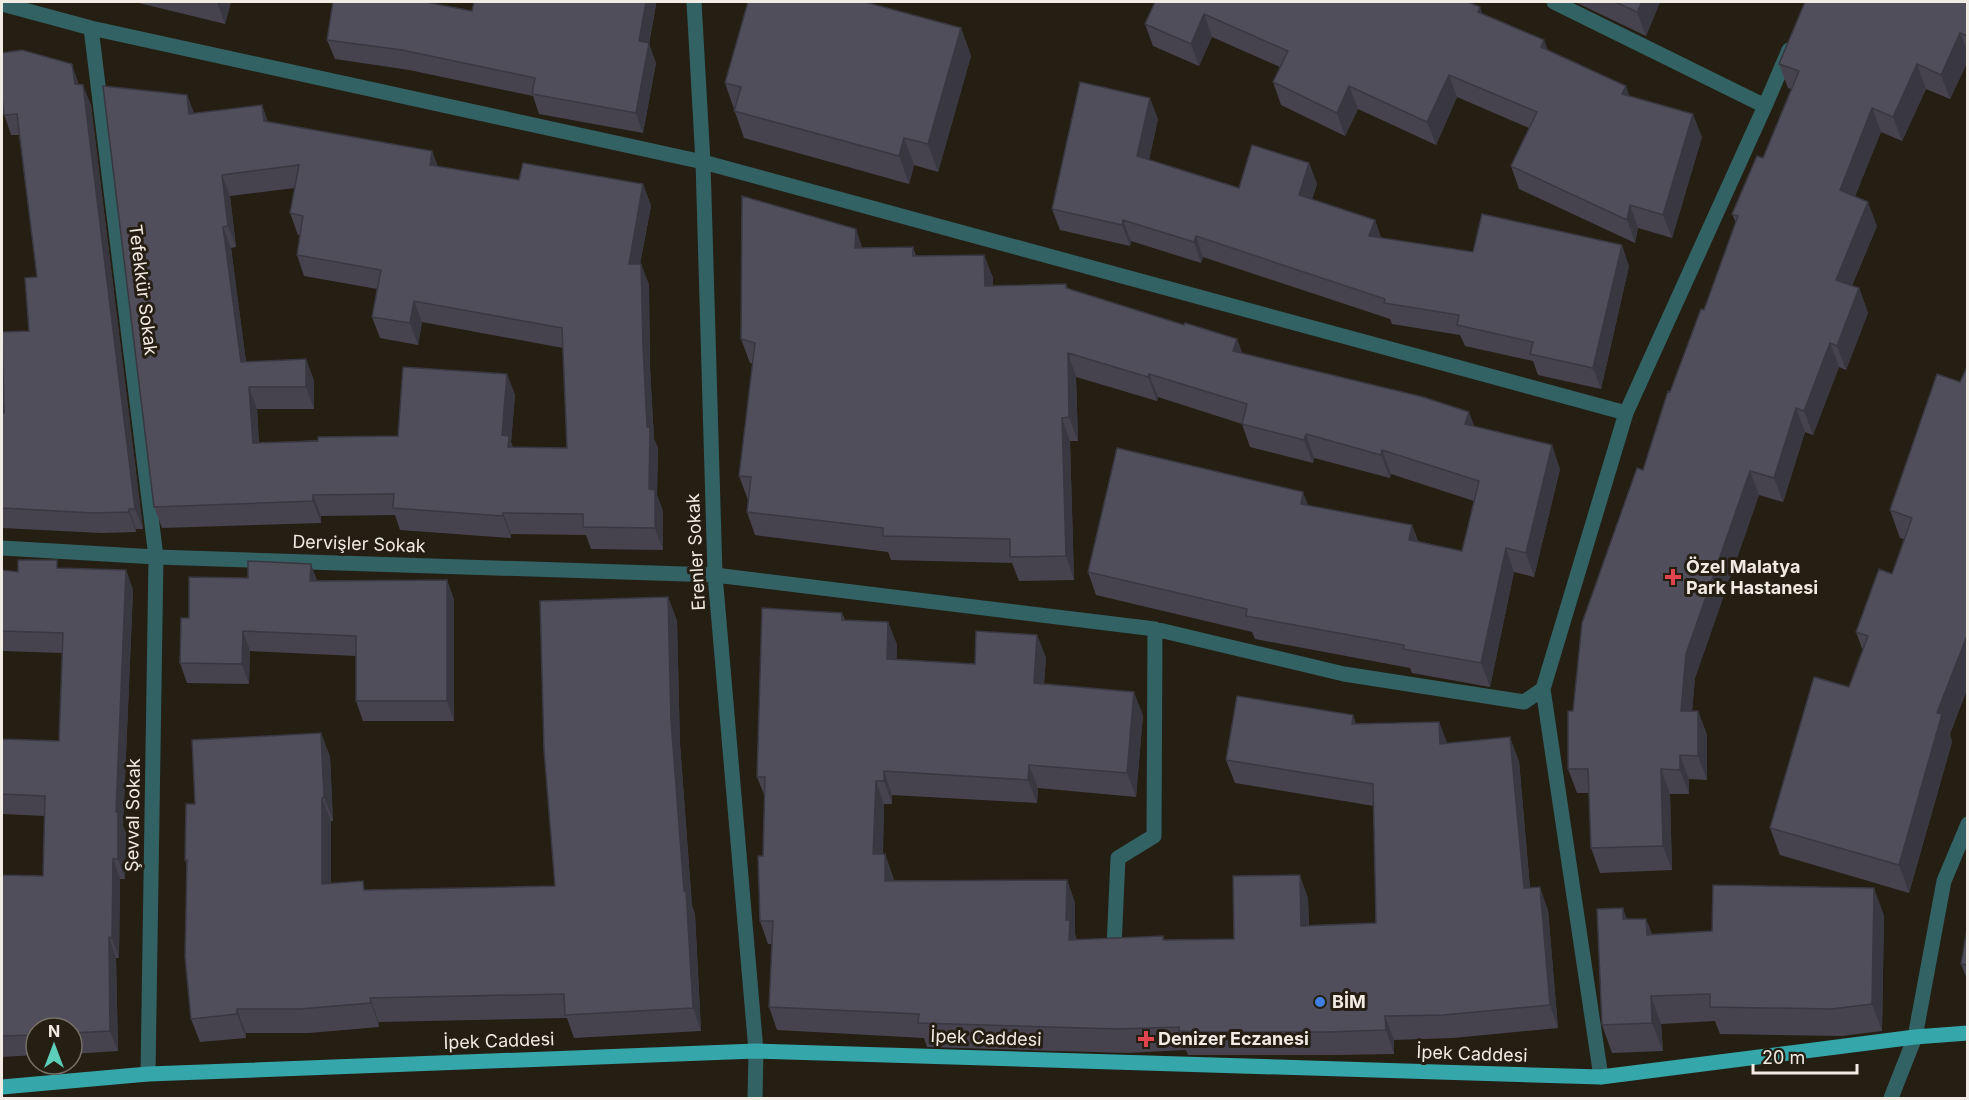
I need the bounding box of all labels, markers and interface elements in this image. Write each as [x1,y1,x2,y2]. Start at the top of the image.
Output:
street label: Tefekkür Sokak [125,223,162,357]
street label: Erenler Sokak [682,493,709,611]
street label: Dervişler Sokak [292,531,426,556]
place label: Özel Malatya Park Hastanesi [1686,556,1818,598]
marker: Özel Malatya Park Hastanesi [1664,568,1682,586]
street label: Şevval Sokak [121,758,144,872]
place label: BİM [1332,991,1366,1012]
marker: BİM [1313,995,1327,1009]
north arrow [24,1016,84,1076]
text: N [48,1021,60,1041]
street label: İpek Caddesi [930,1024,1042,1050]
street label: İpek Caddesi [443,1027,555,1053]
place label: Denizer Eczanesi [1158,1028,1309,1049]
marker: Denizer Eczanesi [1139,1032,1153,1046]
scale bar [1753,1037,1856,1075]
street label: İpek Caddesi [1416,1040,1528,1066]
text: 20 m [1762,1047,1805,1068]

